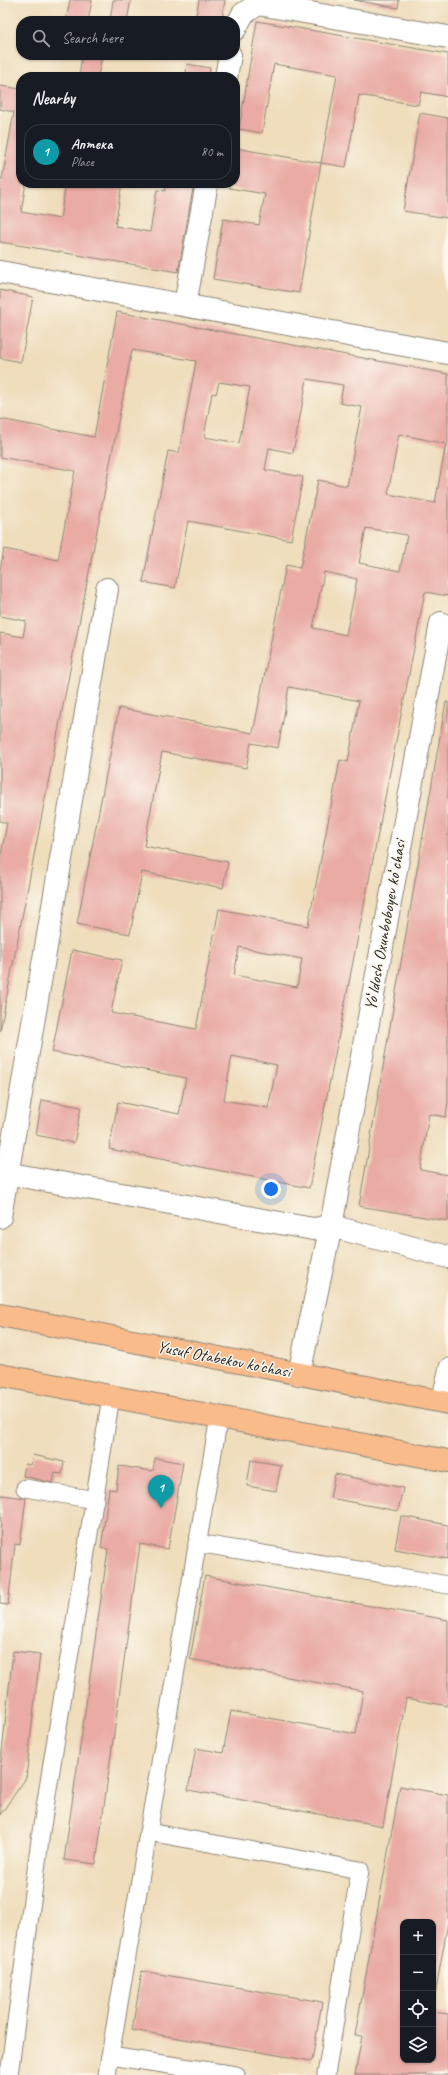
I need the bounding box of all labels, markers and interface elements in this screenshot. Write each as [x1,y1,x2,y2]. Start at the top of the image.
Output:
search box [16,16,240,60]
icon: search [30,27,52,49]
text: Search here [62,29,123,48]
text: Nearby [32,88,75,109]
text: Аптека [71,135,113,154]
text: 1 [43,144,49,160]
text: 80 m [201,144,223,160]
text: Place [71,154,94,170]
street label: Yoʻldosh Oxunboboyev koʻchasi [360,836,411,1012]
your location [261,1179,281,1199]
street label: Yusuf Otabekov ko'chasi [156,1336,294,1383]
pin: 1 [148,1475,174,1508]
map controls [400,1919,436,2063]
button: + [400,1919,436,1955]
button: − [400,1955,436,1991]
button: locate [400,1991,436,2027]
button: layers [400,2027,436,2063]

